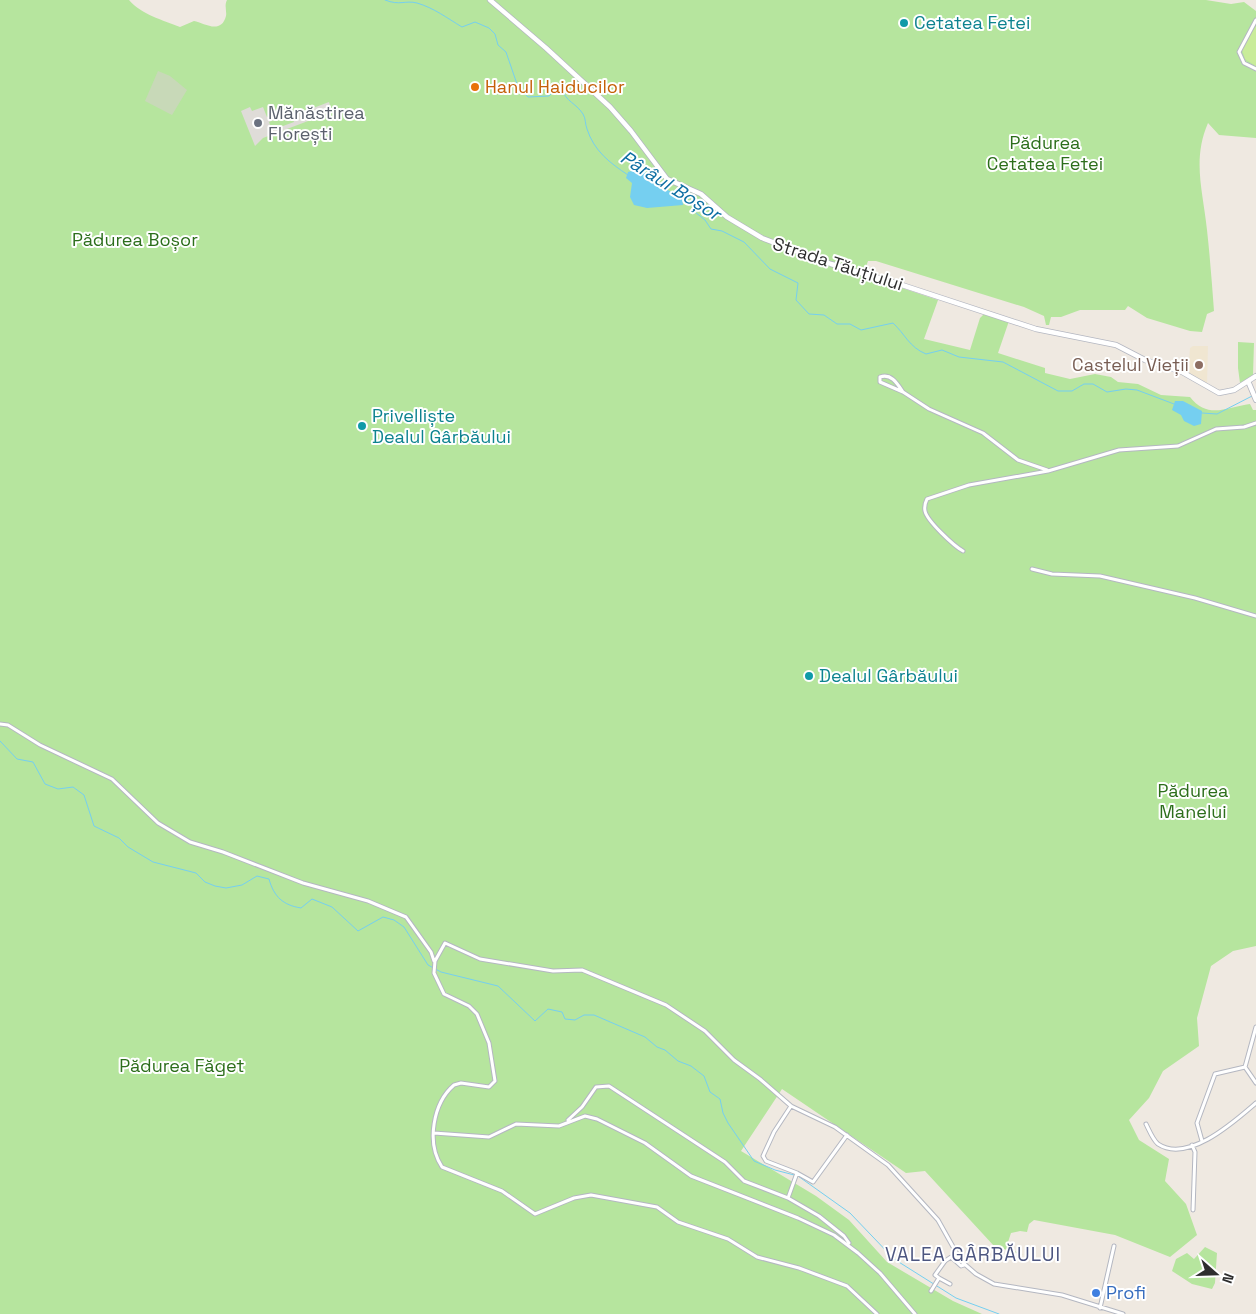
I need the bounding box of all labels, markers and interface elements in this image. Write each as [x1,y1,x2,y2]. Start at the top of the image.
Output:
place label: Cetatea Fetei [914,11,1030,34]
marker: Cetatea Fetei [898,17,910,29]
place label: Hanul Haiducilor [485,75,625,98]
marker: Hanul Haiducilor [469,81,481,93]
place label: Mănăstirea Florești [268,101,365,145]
marker: Mănăstirea Florești [252,117,264,129]
park label: Pădurea Cetatea Fetei [987,131,1103,175]
water label: Pârâul Boșor [616,145,727,227]
park label: Pădurea Boșor [72,228,198,251]
street label: Strada Tăuțiului [770,232,906,295]
place label: Castelul Vieții [1072,353,1189,376]
marker: Castelul Vieții [1193,359,1205,371]
place label: Privelliște Dealul Gârbăului [372,404,511,448]
marker: Privelliște Dealul Gârbăului [356,420,368,432]
place label: Dealul Gârbăului [819,664,958,687]
marker: Dealul Gârbăului [803,670,815,682]
park label: Pădurea Manelui [1158,779,1228,823]
park label: Pădurea Făget [119,1054,245,1077]
district label: VALEA GÂRBĂULUI [885,1242,1061,1267]
north arrow [1191,1249,1241,1299]
text: N [1218,1271,1238,1286]
place label: Profi [1106,1281,1146,1304]
marker: Profi [1090,1287,1102,1299]

